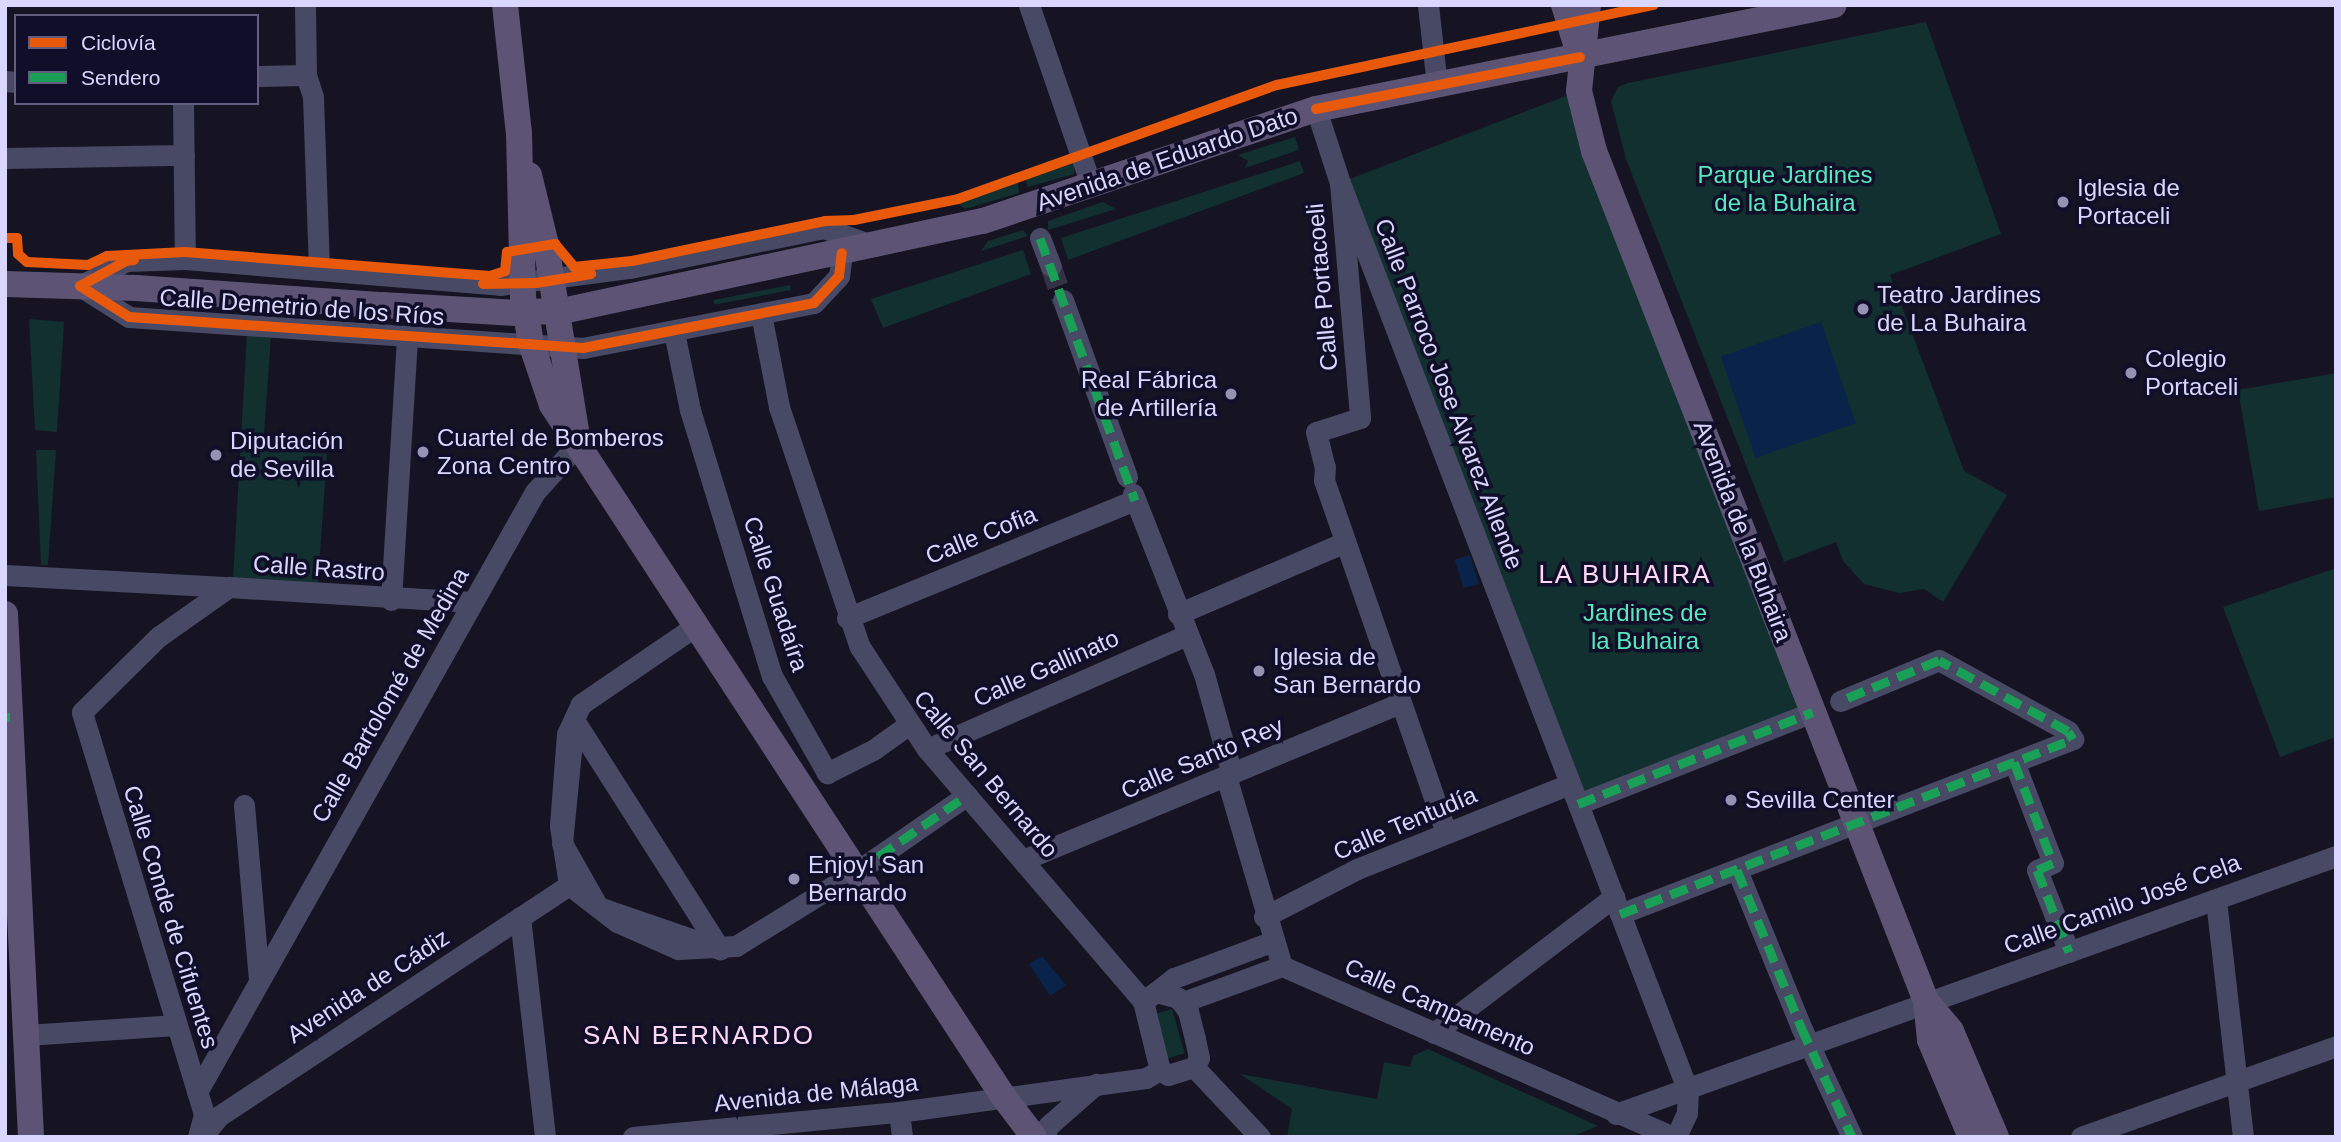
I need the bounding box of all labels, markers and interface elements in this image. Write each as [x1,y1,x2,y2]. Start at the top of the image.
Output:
legend [14,14,259,105]
text: Ciclovía [81,31,156,54]
text: Sendero [81,66,160,89]
street label: Avenida de Eduardo Dato [1033,101,1301,217]
park label: Parque Jardines de la Buhaira [1698,161,1872,217]
place label: Iglesia de Portaceli [2077,174,2180,230]
marker: Iglesia de Portaceli [2055,194,2071,210]
street label: Calle Portacoeli [1300,202,1344,372]
street label: Calle Parroco Jose Alvarez Allende [1368,213,1530,575]
place label: Teatro Jardines de La Buhaira [1877,281,2041,337]
street label: Calle Demetrio de los Ríos [159,283,445,331]
marker: Teatro Jardines de La Buhaira [1855,301,1871,317]
place label: Colegio Portaceli [2145,345,2238,401]
marker: Colegio Portaceli [2123,365,2139,381]
place label: Real Fábrica de Artillería [1081,366,1217,422]
marker: Real Fábrica de Artillería [1223,386,1239,402]
street label: Avenida de la Buhaira [1688,416,1798,646]
place label: Cuartel de Bomberos Zona Centro [437,424,664,480]
place label: Diputación de Sevilla [230,427,343,483]
marker: Cuartel de Bomberos Zona Centro [415,444,431,460]
marker: Diputación de Sevilla [208,447,224,463]
street label: Calle Cofia [921,500,1041,570]
street label: Calle Guadaíra [737,513,815,675]
street label: Calle Rastro [252,549,386,587]
district label: LA BUHAIRA [1539,559,1711,591]
street label: Calle Bartolomé de Medina [305,562,475,828]
park label: Jardines de la Buhaira [1583,599,1707,655]
street label: Calle Gallinato [969,623,1123,713]
place label: Iglesia de San Bernardo [1273,643,1421,699]
marker: Iglesia de San Bernardo [1251,663,1267,679]
street label: Calle San Bernardo [908,685,1064,863]
street label: Calle Santo Rey [1117,711,1287,805]
street label: Calle Tentudía [1329,780,1481,866]
street label: Calle Conde de Cifuentes [117,782,225,1052]
place label: Sevilla Center [1745,786,1894,814]
marker: Sevilla Center [1723,792,1739,808]
street label: Calle Camilo José Cela [2000,848,2244,960]
place label: Enjoy! San Bernardo [808,851,924,907]
marker: Enjoy! San Bernardo [786,871,802,887]
street label: Avenida de Cádiz [281,923,455,1049]
street label: Calle Campamento [1340,952,1540,1062]
district label: SAN BERNARDO [584,1020,814,1052]
street label: Avenida de Málaga [713,1068,919,1118]

